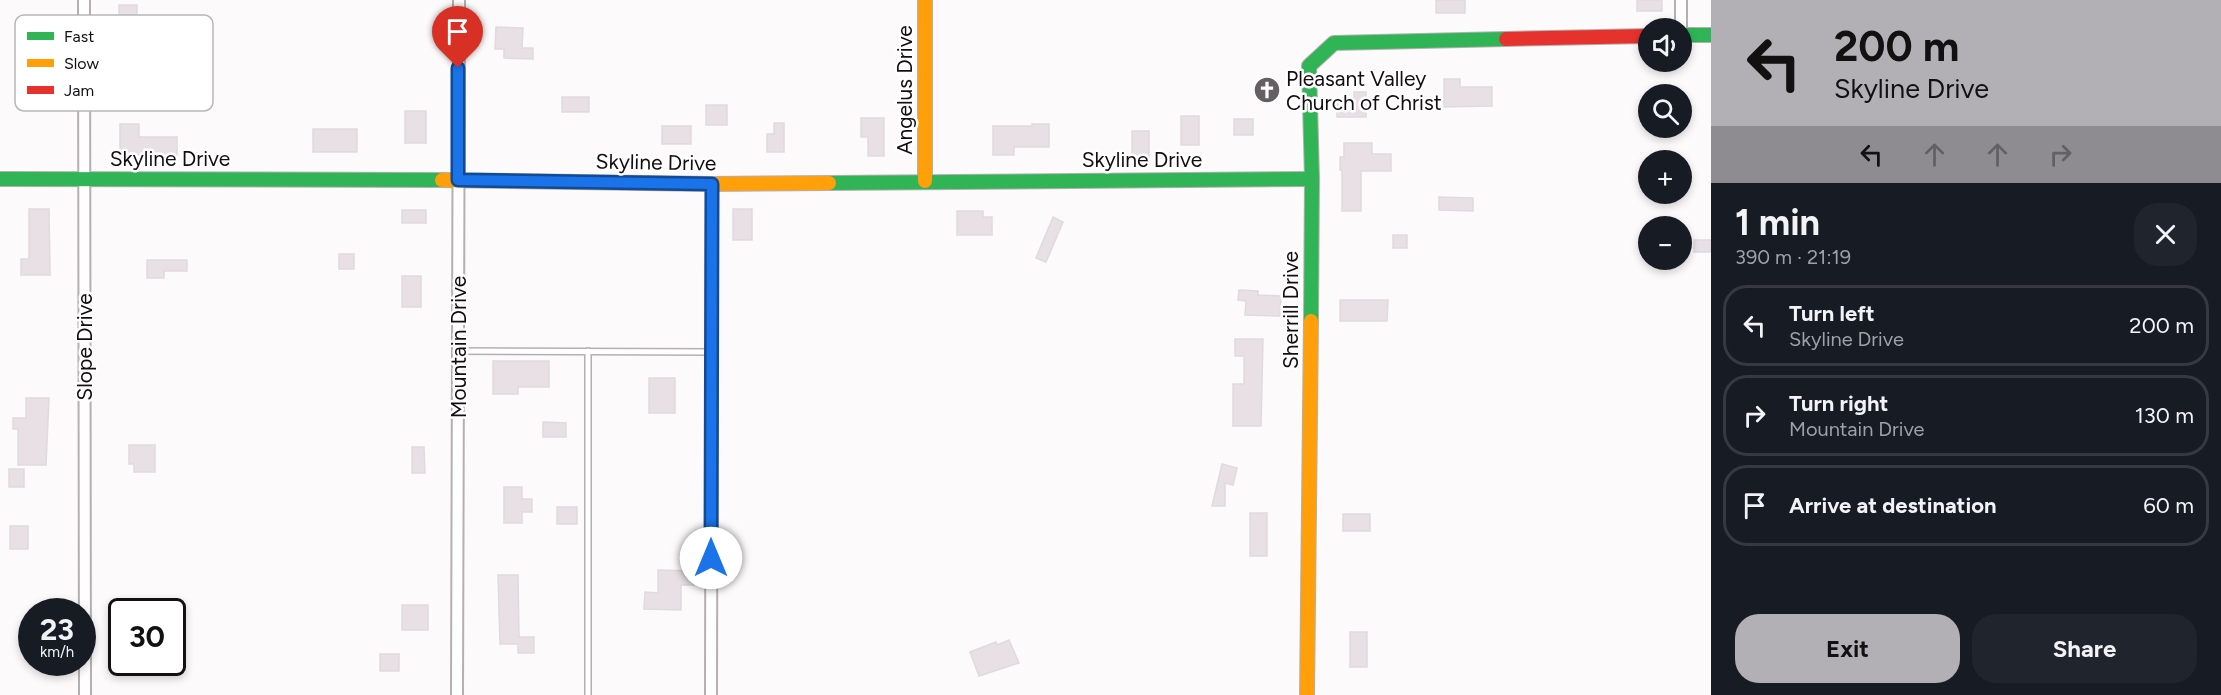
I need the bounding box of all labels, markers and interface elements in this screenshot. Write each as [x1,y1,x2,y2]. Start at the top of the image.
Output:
pin [432,6,483,68]
legend [15,15,213,111]
icon: arrive [441,15,474,48]
map controls [1638,18,1692,270]
button: sound [1638,18,1692,72]
text: 200 m [1834,21,1959,72]
icon: left [1735,24,1813,102]
street label: Angelus Drive [892,25,917,155]
text: Fast [64,27,94,46]
text: Slow [64,54,99,73]
place label: Pleasant Valley Church of Christ [1286,66,1442,115]
text: Skyline Drive [1834,72,1989,105]
church icon: Pleasant Valley Church of Christ [1252,75,1282,105]
text: Jam [64,81,94,100]
button: search [1638,84,1692,138]
icon: left [1855,138,1888,171]
icon: ahead [1918,138,1951,171]
icon: ahead [1981,138,2014,171]
icon: right [2044,138,2077,171]
street label: Skyline Drive [110,146,230,171]
street label: Skyline Drive [1082,147,1202,172]
street label: Skyline Drive [596,148,716,176]
button: + [1638,150,1692,204]
text: 1 min [1735,201,1820,244]
button: close [2134,203,2197,266]
button: − [1638,216,1692,270]
text: 390 m · 21:19 [1735,245,1851,269]
street label: Sherrill Drive [1278,251,1303,369]
street label: Mountain Drive [446,276,471,418]
street label: Slope Drive [72,293,97,401]
text: Turn left [1789,300,1875,327]
icon: left [1738,309,1771,342]
text: 200 m [2129,312,2194,339]
text: Skyline Drive [1789,327,1904,351]
text: Turn right [1789,390,1888,417]
icon: right [1738,399,1771,432]
text: 130 m [2135,402,2194,429]
text: Mountain Drive [1789,417,1925,441]
icon: arrive [1738,489,1771,522]
text: Arrive at destination [1789,492,1997,519]
text: 60 m [2143,492,2194,519]
position arrow [679,526,743,590]
speed limit sign: 30 [108,598,186,676]
text: 23 [40,611,74,648]
button: Exit [1735,614,1960,683]
button: Share [1972,614,2197,683]
text: km/h [40,643,74,661]

